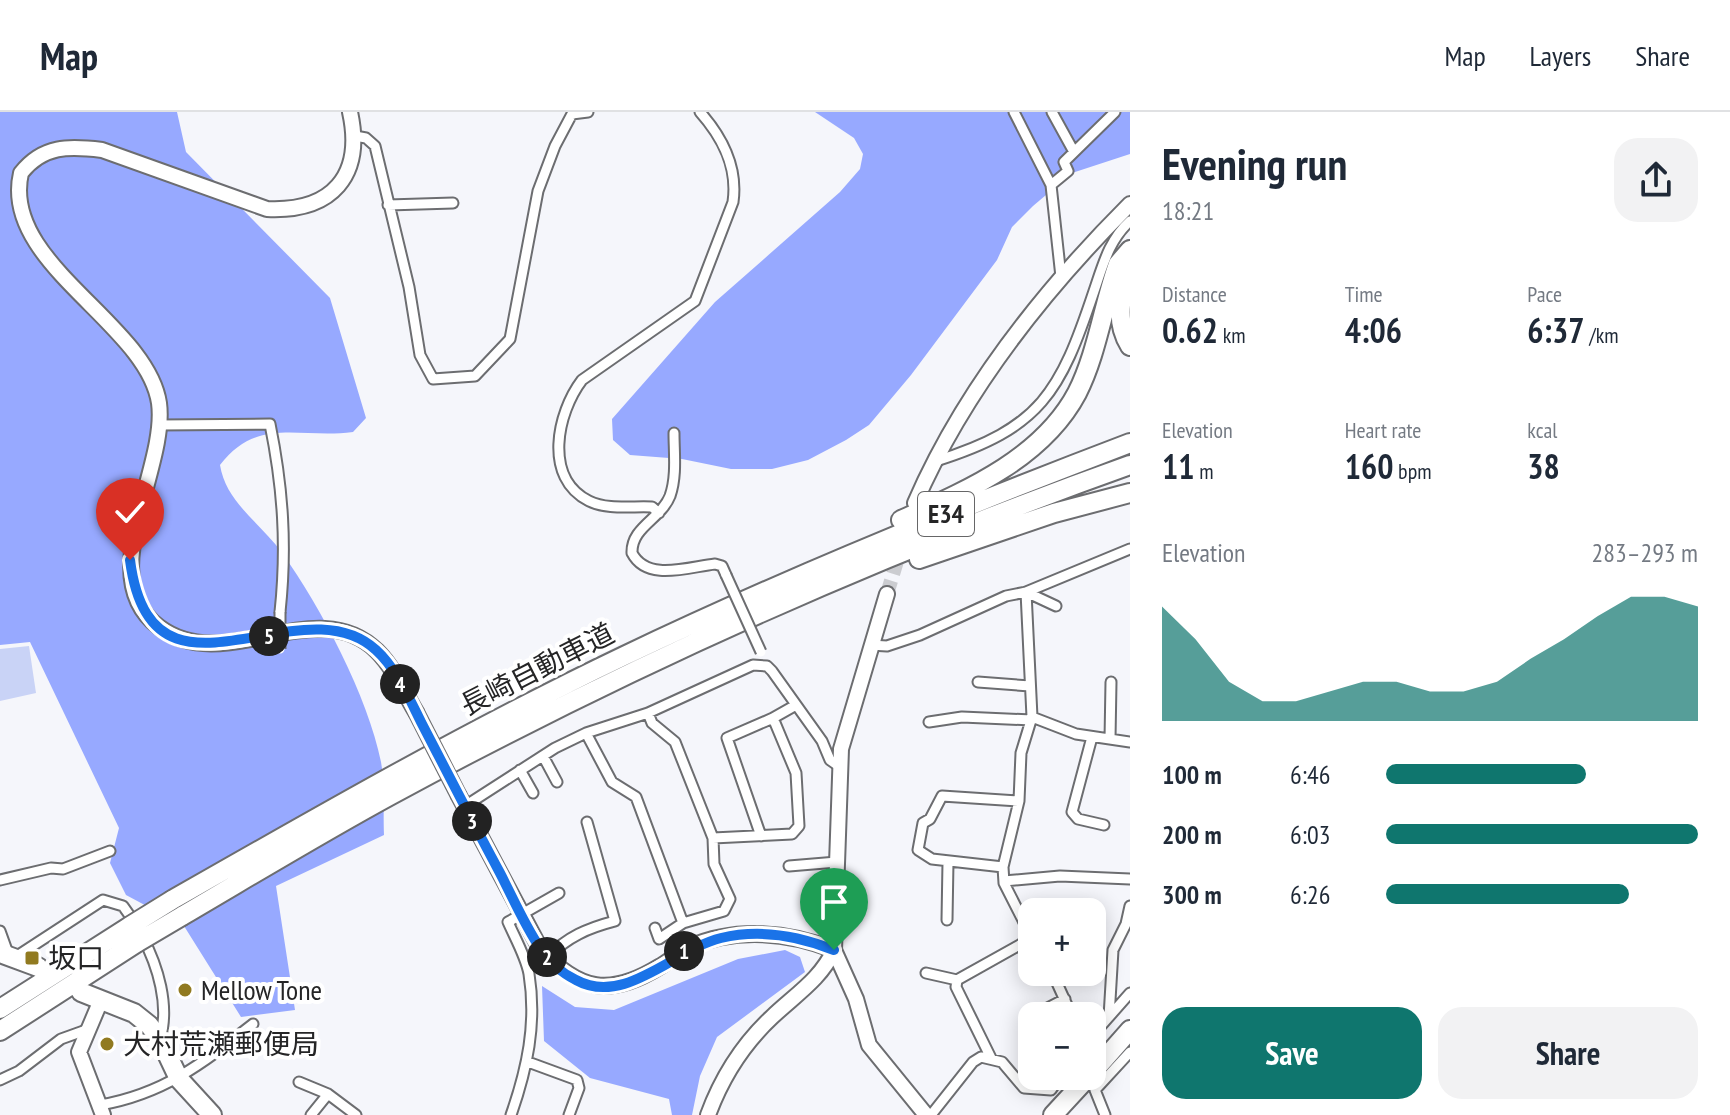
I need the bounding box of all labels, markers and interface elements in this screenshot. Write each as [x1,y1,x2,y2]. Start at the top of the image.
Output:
text: Map [40,31,98,80]
text: Map [1444,37,1486,74]
text: Layers [1530,37,1591,74]
text: Share [1635,37,1690,74]
text: Evening run [1162,135,1347,192]
button: share [1614,138,1698,222]
text: 18:21 [1162,194,1214,227]
text: Distance [1162,280,1227,308]
text: Time [1345,280,1383,308]
text: Pace [1527,280,1562,308]
text: 0.62 [1162,308,1218,352]
text: 4:06 [1345,308,1402,352]
text: 6:37 [1527,308,1585,352]
text: km [1218,321,1246,349]
text: /km [1585,321,1619,349]
text: Elevation [1162,416,1233,444]
text: Heart rate [1345,416,1421,444]
text: kcal [1527,416,1557,444]
text: 11 [1162,444,1195,488]
text: 160 [1345,444,1393,488]
text: 38 [1527,444,1560,488]
text: m [1195,457,1214,485]
text: bpm [1393,457,1432,485]
pin [96,478,164,560]
icon: check [108,490,152,534]
road number: E34 [918,492,974,536]
text: Elevation [1162,536,1245,569]
text: 283–293 m [1592,536,1698,569]
street label: 長崎自動車道 [454,614,620,723]
pin: 5 [249,616,289,656]
text: 5 [264,622,274,650]
pin: 4 [380,664,420,704]
text: 4 [395,670,405,698]
text: 100 m [1162,758,1222,791]
text: 6:46 [1290,758,1330,791]
pin: 3 [452,801,492,841]
text: 3 [467,807,477,835]
text: 200 m [1162,818,1222,851]
text: 6:03 [1290,818,1330,851]
pin [800,868,868,950]
text: 300 m [1162,878,1222,911]
text: 6:26 [1290,878,1330,911]
icon: arrive [812,880,856,924]
map controls [1018,898,1106,1090]
button: + [1018,898,1106,986]
pin: 1 [664,931,704,971]
pin: 2 [527,937,567,977]
text: 1 [679,937,689,965]
place label: 坂口 [48,939,104,976]
text: 2 [542,943,552,971]
marker: 坂口 [23,949,41,967]
place label: Mellow Tone [201,971,322,1008]
marker: Mellow Tone [176,981,194,999]
button: − [1018,1002,1106,1090]
button: Save [1162,1007,1422,1099]
button: Share [1438,1007,1698,1099]
place label: 大村荒瀬郵便局 [123,1025,319,1062]
marker: 大村荒瀬郵便局 [98,1035,116,1053]

